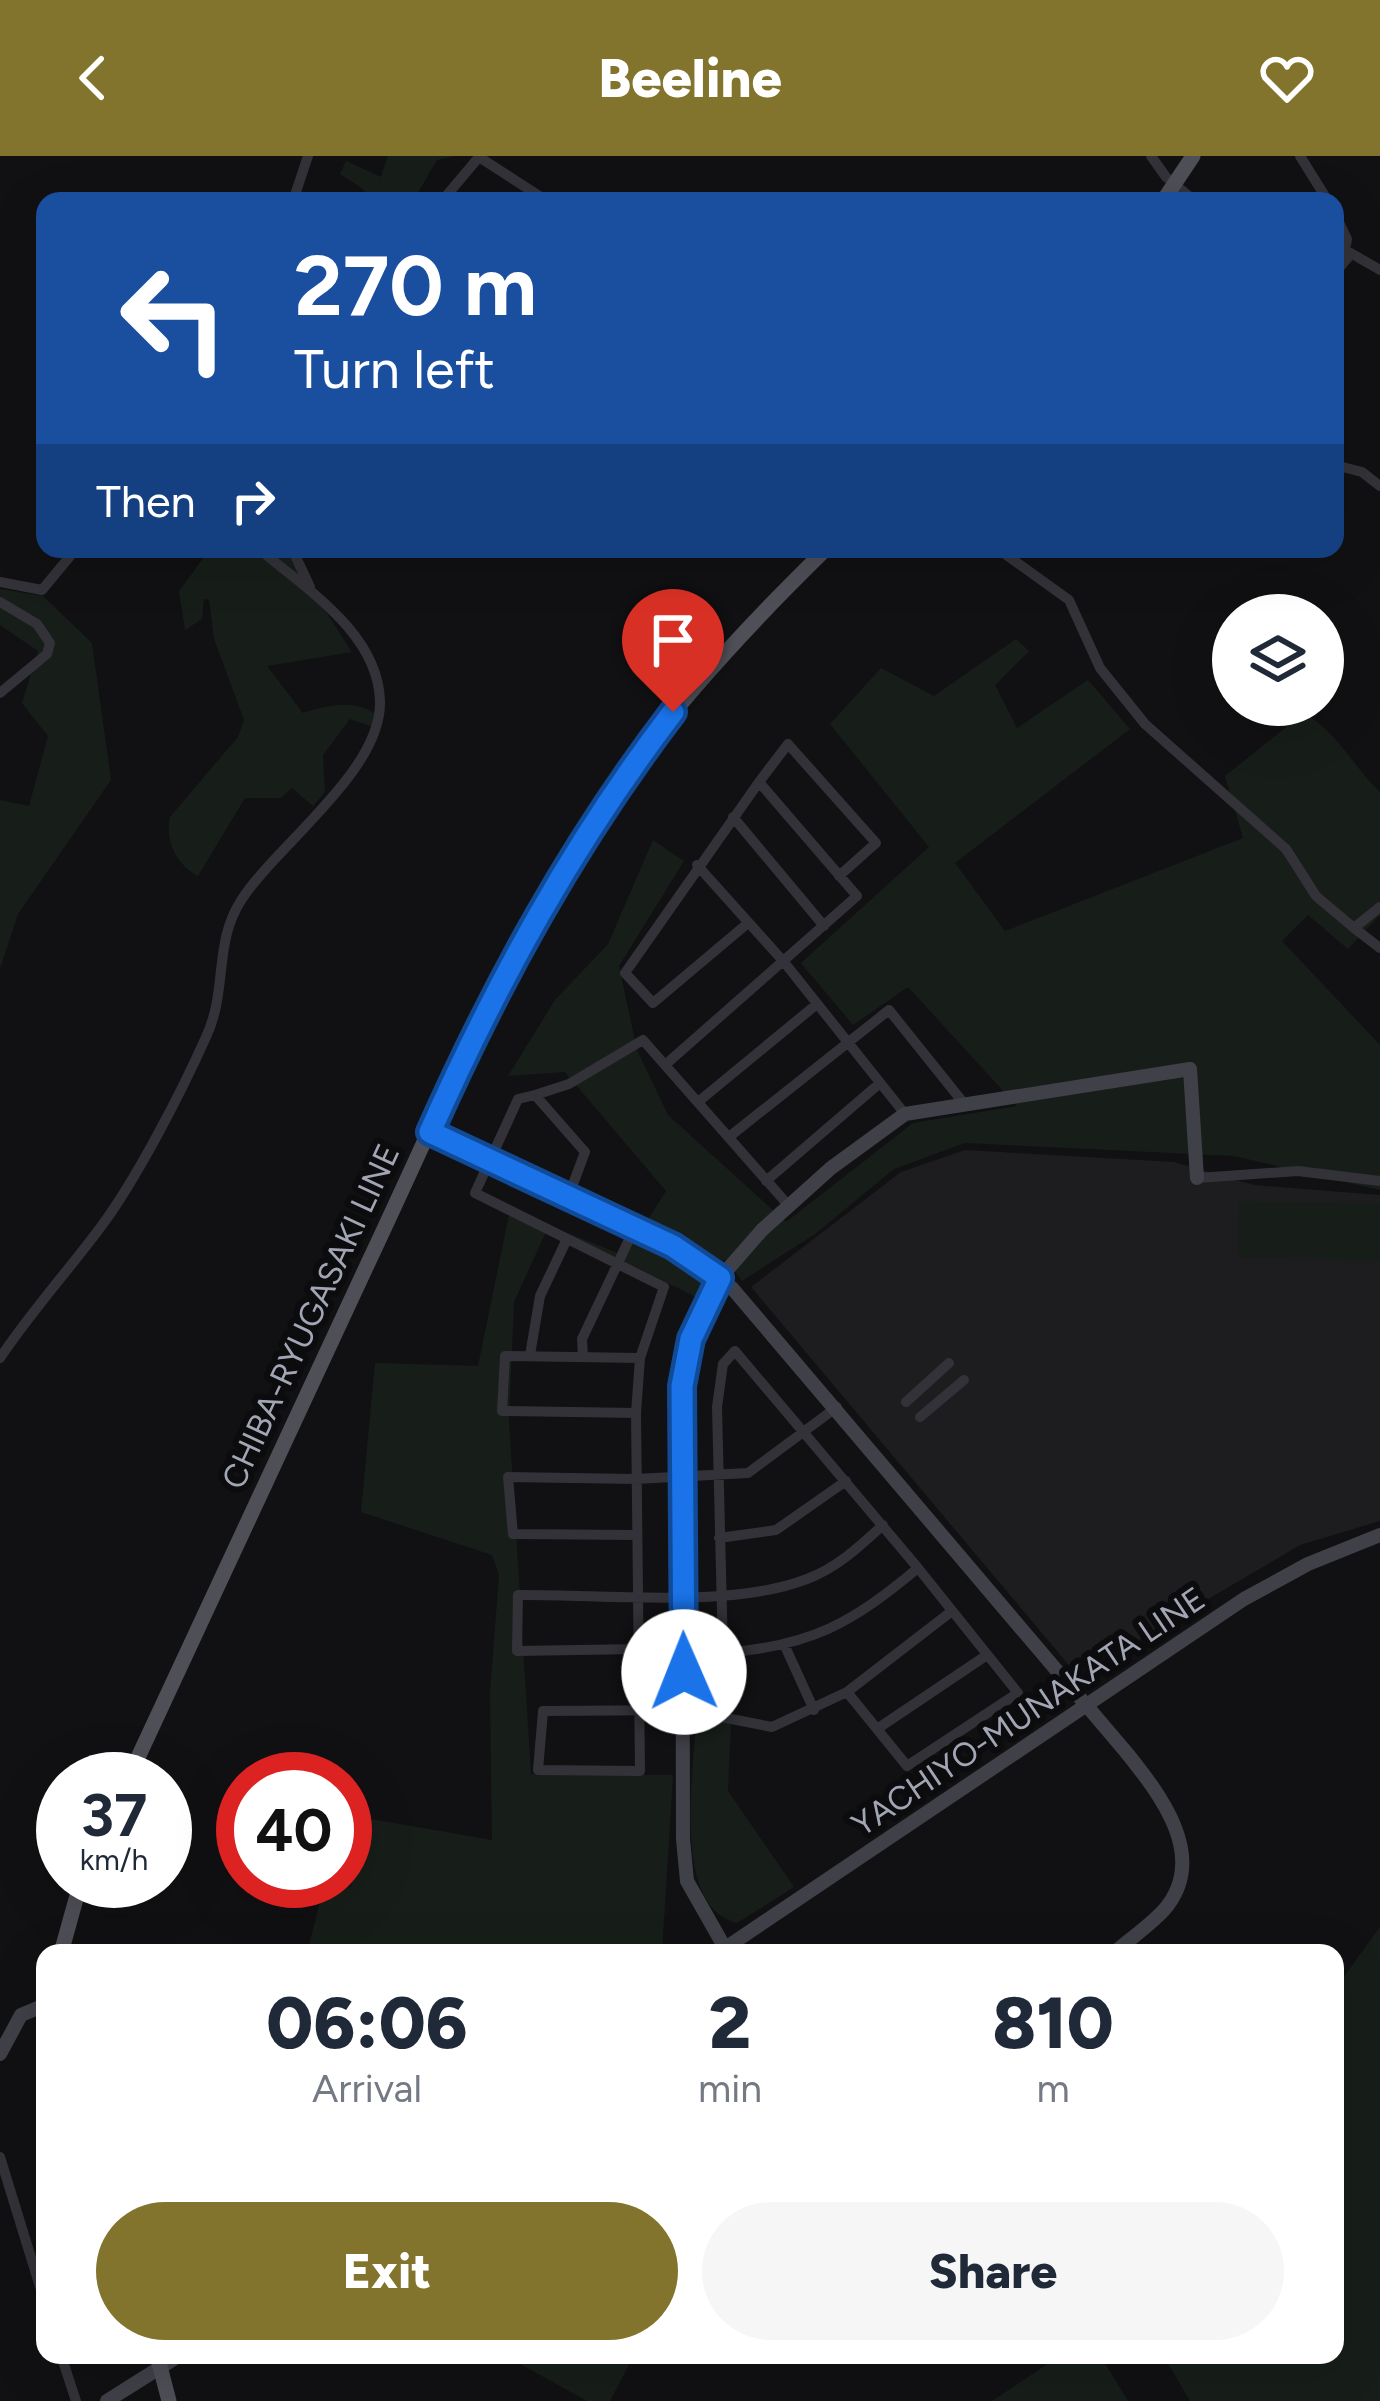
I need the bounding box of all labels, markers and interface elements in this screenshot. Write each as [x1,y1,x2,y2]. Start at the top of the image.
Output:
icon: back [60,45,126,111]
icon: heart [1254,45,1320,111]
text: Beeline [598,46,782,111]
text: 270 m [294,235,537,336]
icon: left [96,240,252,396]
text: Turn left [294,337,495,402]
icon: right [220,468,286,534]
text: Then [96,474,196,528]
pin [622,589,724,712]
map controls [1212,594,1344,726]
button: layers [1212,594,1344,726]
icon: arrive [640,607,706,673]
street label: CHIBA-RYUGASAKI LINE [213,1138,408,1495]
street label: YACHIYO-MUNAKATA LINE [844,1579,1212,1844]
position arrow [621,1609,747,1735]
speed limit sign: 40 [216,1752,372,1908]
text: 37 [81,1779,147,1851]
text: km/h [80,1841,148,1878]
text: 06:06 [266,1980,468,2066]
text: 2 [709,1980,751,2066]
text: 810 [992,1980,1114,2066]
text: Arrival [312,2065,422,2112]
text: min [698,2065,762,2112]
text: m [1036,2065,1070,2112]
button: Exit [96,2202,678,2340]
button: Share [702,2202,1284,2340]

